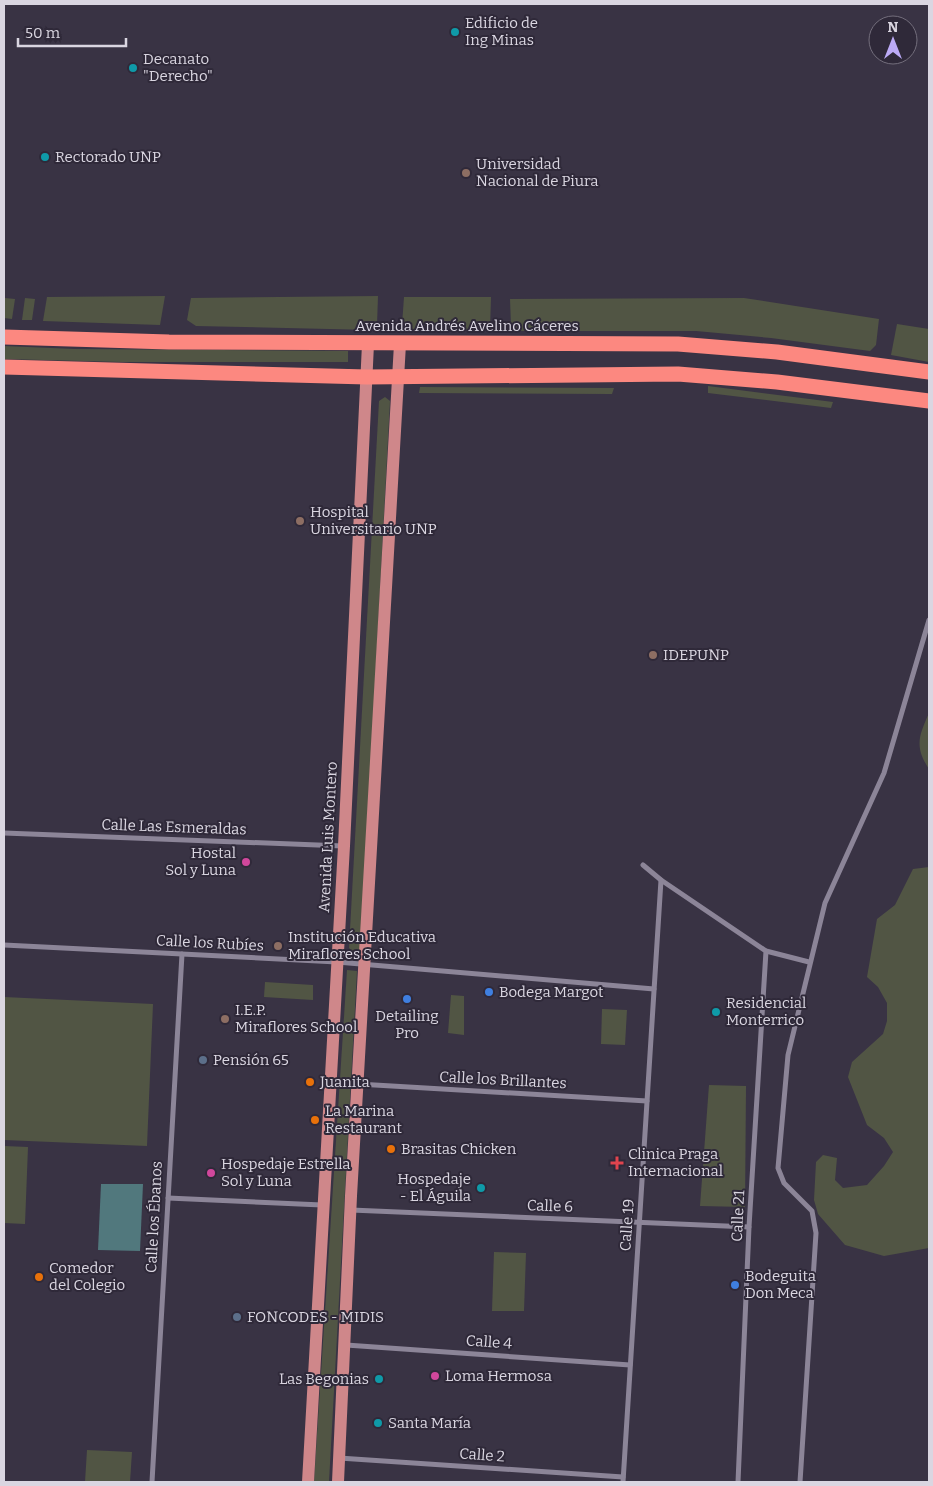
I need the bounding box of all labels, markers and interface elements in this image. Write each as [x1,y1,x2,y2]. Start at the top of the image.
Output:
place label: Edificio de Ing Minas [465,14,538,49]
scale bar [18,15,125,47]
north arrow [868,15,918,65]
text: N [888,19,899,36]
text: 50 m [25,24,61,42]
marker: Edificio de Ing Minas [449,26,461,38]
place label: Decanato "Derecho" [143,50,213,85]
marker: Decanato "Derecho" [127,62,139,74]
place label: Rectorado UNP [55,148,161,166]
marker: Rectorado UNP [39,151,51,163]
place label: Universidad Nacional de Piura [476,155,598,190]
marker: Universidad Nacional de Piura [460,167,472,179]
street label: Avenida Andrés Avelino Cáceres [355,317,579,335]
place label: Hospital Universitario UNP [310,503,437,538]
marker: Hospital Universitario UNP [294,515,306,527]
place label: IDEPUNP [663,646,729,664]
marker: IDEPUNP [647,649,659,661]
street label: Avenida Luis Montero [315,761,341,913]
street label: Calle Las Esmeraldas [101,815,247,839]
place label: Hostal Sol y Luna [165,844,236,879]
marker: Hostal Sol y Luna [240,856,252,868]
place label: Institución Educativa Miraflores School [288,928,436,963]
street label: Calle los Rubíes [156,931,264,955]
marker: Institución Educativa Miraflores School [272,940,284,952]
place label: Bodega Margot [499,983,604,1001]
marker: Bodega Margot [483,986,495,998]
marker: Detailing Pro [401,993,413,1005]
place label: Residencial Monterrico [726,994,806,1029]
place label: I.E.P. Miraflores School [235,1001,357,1036]
marker: Residencial Monterrico [710,1006,722,1018]
place label: Detailing Pro [375,1007,439,1042]
marker: I.E.P. Miraflores School [219,1013,231,1025]
place label: Pensión 65 [213,1051,289,1069]
marker: Pensión 65 [197,1054,209,1066]
street label: Calle los Brillantes [439,1068,567,1092]
place label: Juanita [319,1073,370,1091]
marker: Juanita [304,1076,316,1088]
place label: La Marina Restaurant [325,1102,403,1137]
marker: La Marina Restaurant [309,1114,321,1126]
place label: Brasitas Chicken [401,1140,517,1158]
marker: Brasitas Chicken [385,1143,397,1155]
place label: Clinica Praga Internacional [628,1145,723,1180]
place label: Hospedaje Estrella Sol y Luna [221,1155,351,1190]
marker: Clinica Praga Internacional [610,1156,624,1170]
street label: Calle los Ébanos [142,1161,166,1273]
marker: Hospedaje Estrella Sol y Luna [205,1167,217,1179]
place label: Hospedaje - El Águila [397,1170,471,1205]
marker: Hospedaje - El Águila [475,1182,487,1194]
street label: Calle 21 [728,1190,748,1242]
street label: Calle 6 [527,1196,574,1216]
street label: Calle 19 [616,1198,638,1252]
place label: Comedor del Colegio [49,1259,125,1294]
place label: Bodeguita Don Meca [745,1267,816,1302]
marker: Comedor del Colegio [33,1271,45,1283]
marker: Bodeguita Don Meca [729,1279,741,1291]
place label: FONCODES - MIDIS [247,1308,384,1326]
marker: FONCODES - MIDIS [231,1311,243,1323]
street label: Calle 4 [465,1331,513,1353]
place label: Loma Hermosa [445,1367,552,1385]
place label: Las Begonias [279,1370,369,1388]
marker: Loma Hermosa [429,1370,441,1382]
marker: Las Begonias [373,1373,385,1385]
place label: Santa María [388,1414,471,1432]
marker: Santa María [372,1417,384,1429]
street label: Calle 2 [459,1444,505,1466]

